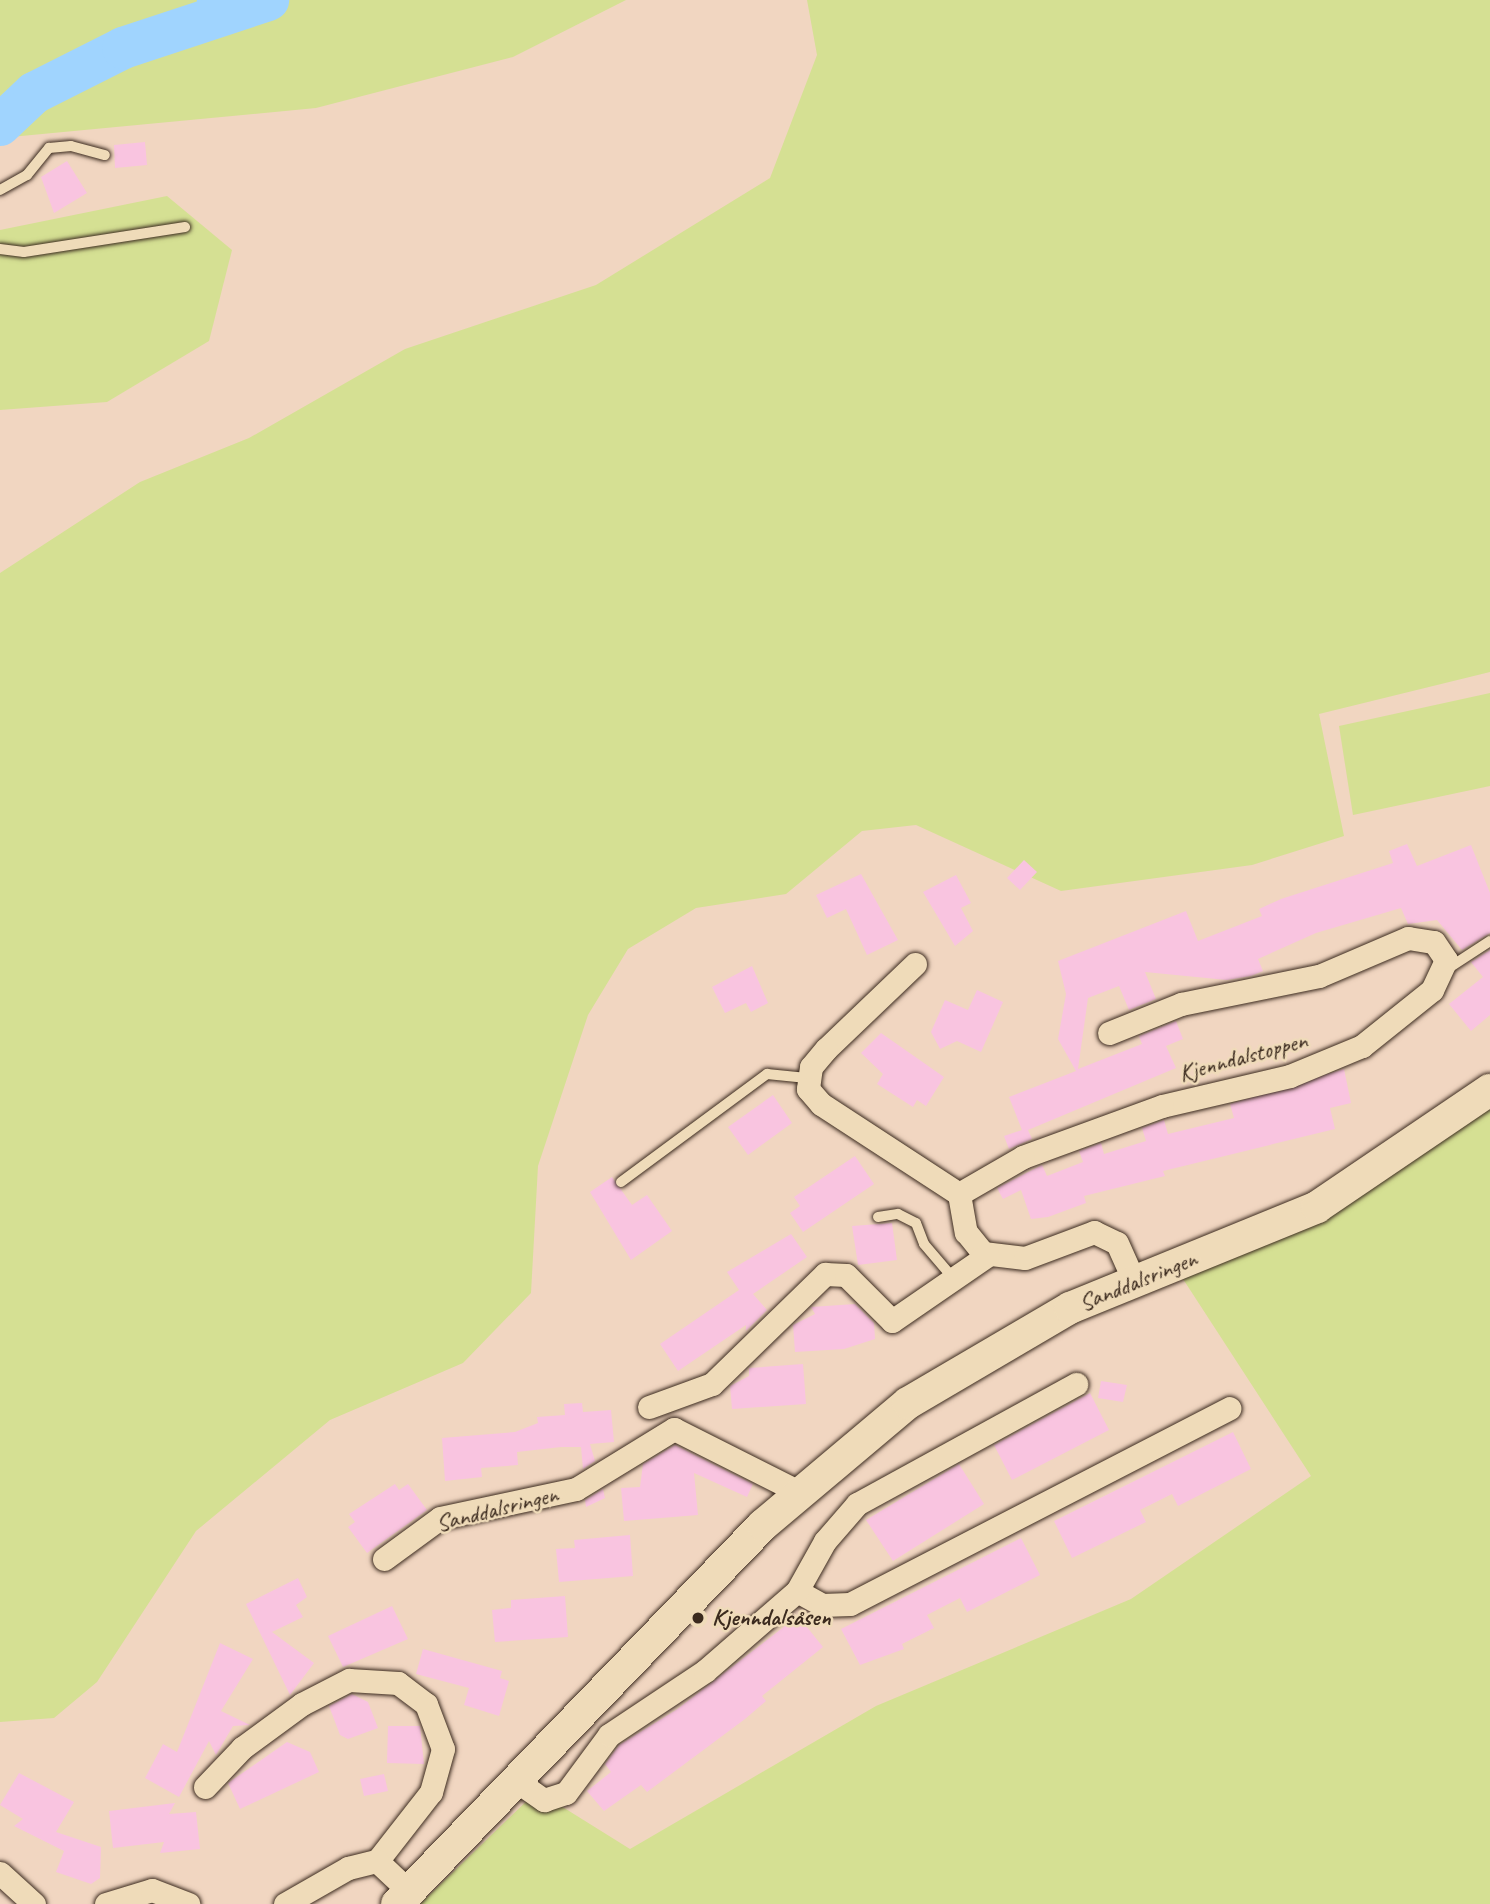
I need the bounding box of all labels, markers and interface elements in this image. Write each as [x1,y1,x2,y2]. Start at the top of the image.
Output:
street label: Kjenndalstoppen [1176,1026,1310,1088]
street label: Sanddalsringen [1075,1244,1201,1318]
street label: Sanddalsringen [433,1480,561,1538]
place label: Kjenndalsåsen [712,1604,830,1632]
marker: Kjenndalsåsen [690,1610,706,1626]

